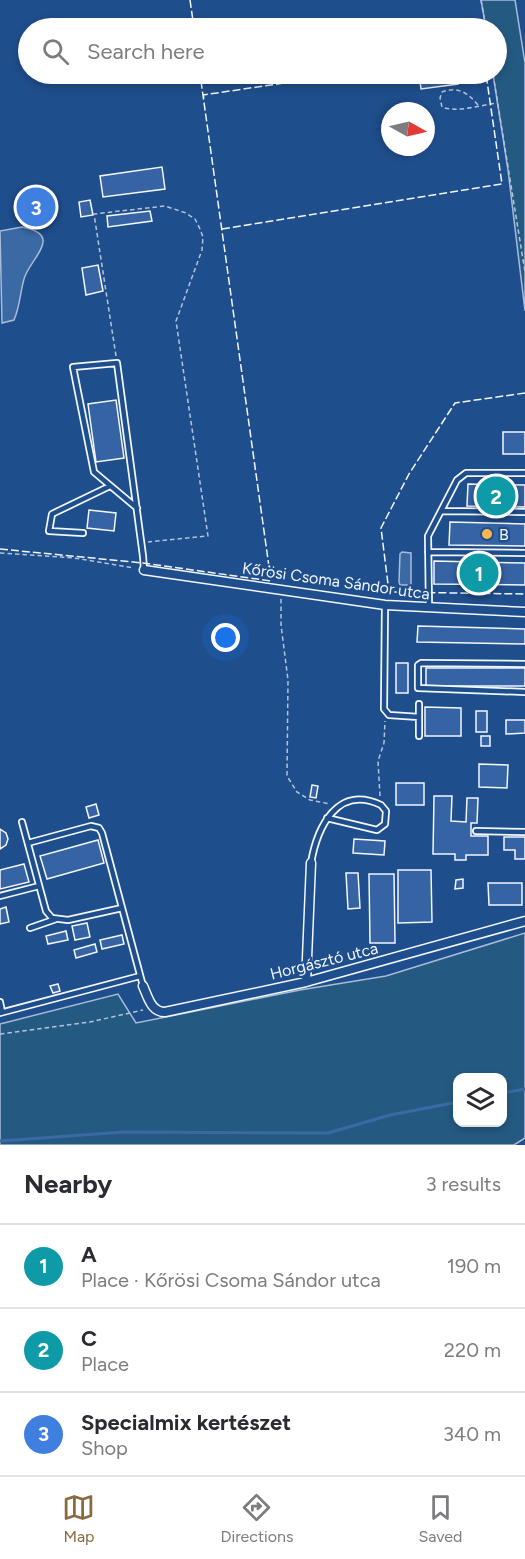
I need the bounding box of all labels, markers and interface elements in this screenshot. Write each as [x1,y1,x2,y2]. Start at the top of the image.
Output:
search box [18,18,507,84]
icon: search [39,35,72,68]
text: Search here [87,38,205,65]
north arrow [381,102,435,156]
pin: 3 [16,184,56,230]
pin: 2 [476,474,516,518]
place label: B [499,525,509,544]
marker: B [480,527,494,541]
pin: 1 [460,550,498,596]
street label: Kőrösi Csoma Sándor utca [241,558,431,604]
your location [211,623,240,652]
street label: Horgásztó utca [268,938,380,984]
map controls [453,1073,507,1127]
button: layers [453,1073,507,1127]
text: Nearby [24,1168,112,1200]
text: 3 results [426,1172,501,1196]
text: A [81,1241,97,1268]
text: 1 [39,1254,48,1278]
text: 190 m [447,1254,501,1278]
text: Place · Kőrösi Csoma Sándor utca [81,1268,381,1292]
text: C [81,1325,97,1352]
text: 2 [38,1338,49,1362]
text: 220 m [444,1338,501,1362]
text: Place [81,1352,129,1376]
text: Specialmix kertészet [81,1409,291,1436]
text: 3 [38,1422,49,1446]
text: 340 m [443,1422,501,1446]
text: Shop [81,1436,128,1460]
tab: Map [62,1491,95,1546]
tab: Directions [220,1491,293,1546]
tab: Saved [418,1491,463,1546]

